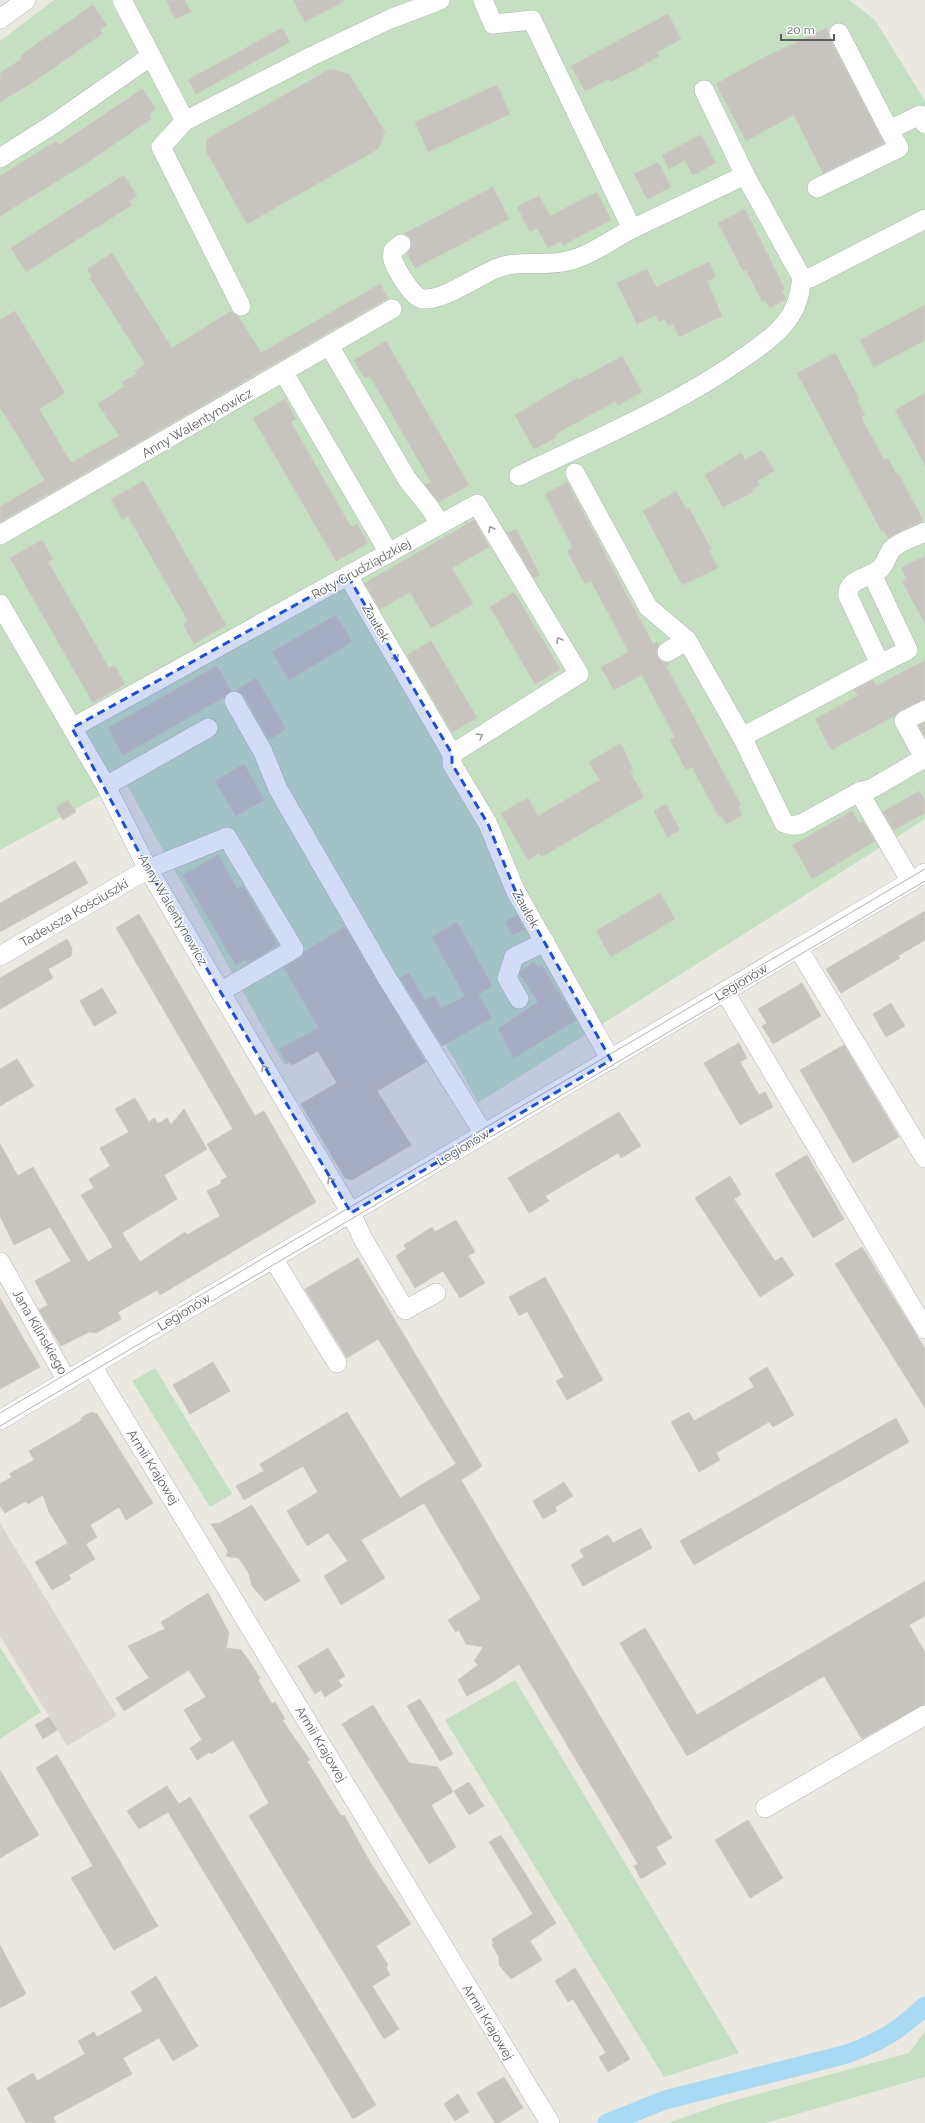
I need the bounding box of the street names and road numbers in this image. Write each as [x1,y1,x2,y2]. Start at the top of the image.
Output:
street label: Anny Walentynowicz [139,385,255,461]
street label: Roty Grudziądzkiej [309,536,413,602]
street label: Zaułek [359,601,393,645]
street label: Anny Walentynowicz [135,852,211,968]
street label: Tadeusza Kościuszki [17,876,131,950]
street label: Zaułek [509,887,543,931]
street label: Legionów [712,960,771,1004]
street label: Legionów [434,1125,493,1169]
street label: Jana Kilińskiego [10,1287,71,1377]
street label: Legionów [155,1290,214,1334]
street label: Armii Krajowej [124,1427,182,1507]
street label: Armii Krajowej [293,1703,349,1785]
street label: Armii Krajowej [460,1981,516,2063]

